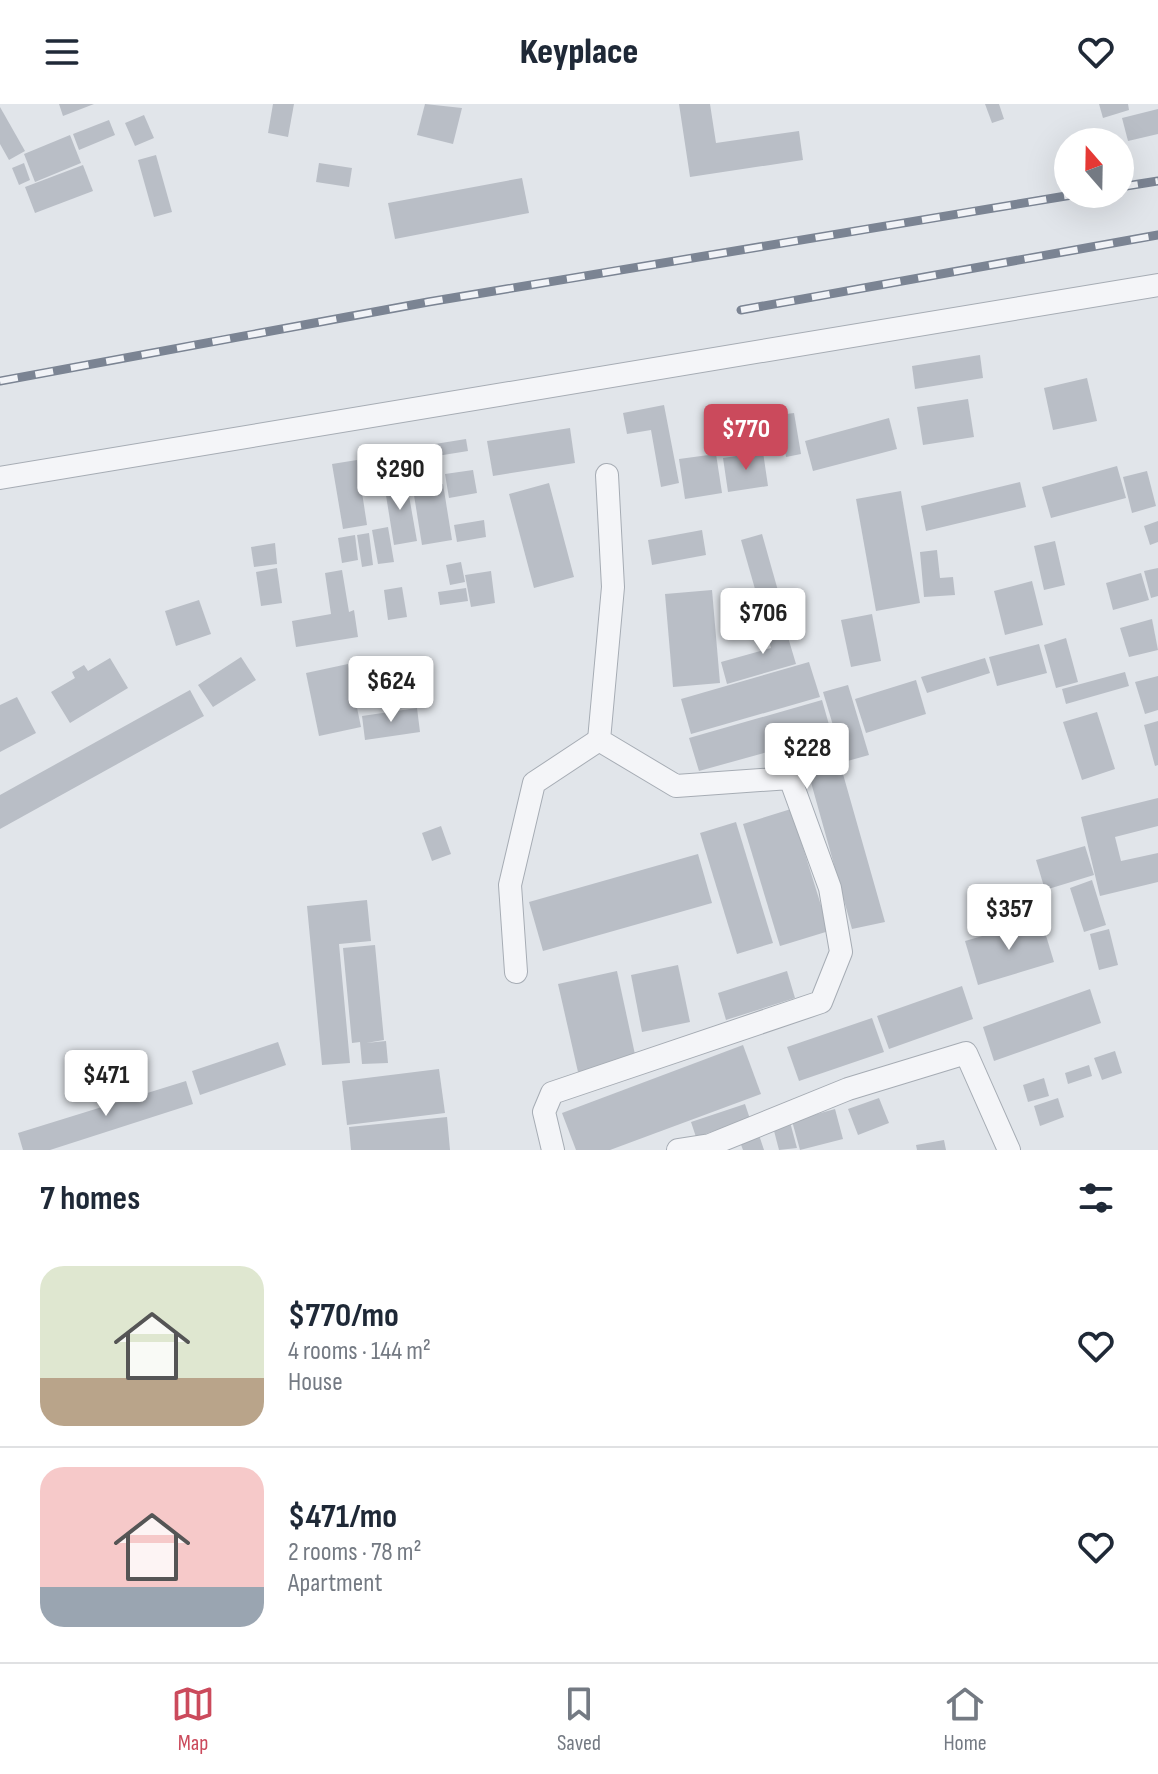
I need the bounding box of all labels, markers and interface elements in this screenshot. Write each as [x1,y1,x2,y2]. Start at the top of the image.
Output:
icon: menu [40,30,84,74]
icon: heart [1074,30,1118,74]
text: Keyplace [520,31,638,74]
north arrow [1054,128,1134,208]
map controls [1054,128,1134,208]
pin: $770 [699,404,793,472]
text: $770 [722,414,770,445]
pin: $290 [353,444,447,512]
text: $290 [375,454,425,485]
pin: $706 [716,588,810,656]
text: $706 [738,598,788,629]
pin: $624 [344,656,438,724]
text: $624 [366,666,416,697]
pin: $228 [760,723,854,791]
text: $228 [783,733,831,764]
pin: $357 [962,884,1056,952]
text: $357 [985,894,1033,925]
pin: $471 [59,1050,153,1118]
text: $471 [83,1060,129,1091]
icon: filters [1074,1176,1118,1220]
text: 7 homes [40,1178,140,1219]
text: $770/mo [288,1295,399,1336]
icon: home [104,1298,200,1394]
icon: heart [1074,1324,1118,1368]
text: 4 rooms · 144 m² [288,1336,431,1367]
text: House [288,1367,343,1398]
text: $471/mo [288,1496,397,1537]
icon: home [104,1499,200,1595]
icon: heart [1074,1525,1118,1569]
text: 2 rooms · 78 m² [288,1537,422,1568]
text: Apartment [288,1568,382,1599]
tab: Map [171,1682,215,1757]
tab: Saved [557,1682,601,1757]
tab: Home [943,1682,987,1757]

